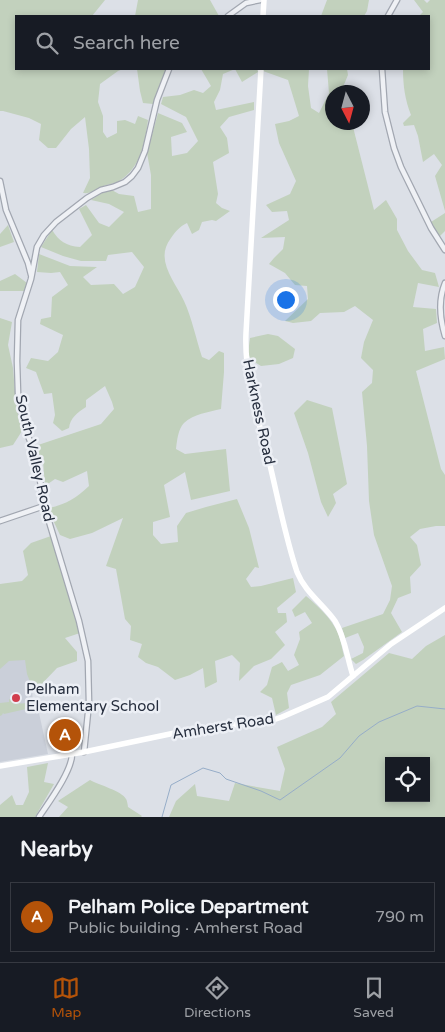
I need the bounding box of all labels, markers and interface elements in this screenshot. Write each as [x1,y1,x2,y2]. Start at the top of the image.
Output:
search box [15,15,430,70]
icon: search [33,29,61,57]
text: Search here [73,32,180,54]
north arrow [325,85,370,130]
your location [273,287,299,313]
street label: Harkness Road [239,358,279,466]
street label: South Valley Road [12,393,58,523]
place label: Pelham Elementary School [26,680,159,715]
marker: Pelham Elementary School [10,692,22,704]
street label: Amherst Road [171,709,275,743]
pin: A [49,716,81,754]
map controls [385,757,430,802]
button: locate [385,757,430,802]
text: Nearby [20,837,93,862]
text: Pelham Police Department [68,896,309,918]
text: A [31,907,43,927]
text: 790 m [375,907,424,927]
text: Public building · Amherst Road [68,918,303,938]
tab: Map [51,974,81,1021]
tab: Directions [184,974,251,1021]
tab: Saved [353,974,394,1021]

